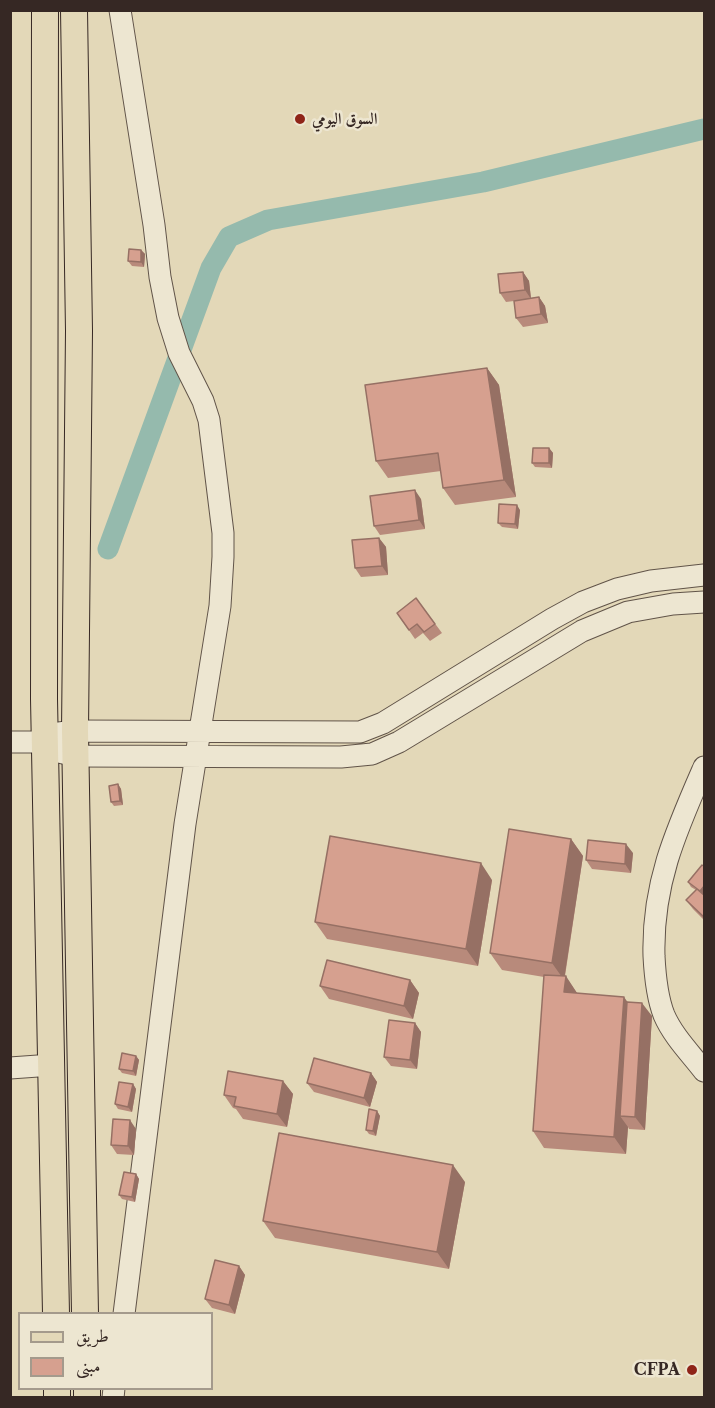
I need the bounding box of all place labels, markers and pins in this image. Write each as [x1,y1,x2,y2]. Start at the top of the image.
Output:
place label: السوق اليومي [312,109,377,129]
marker: السوق اليومي [293,112,307,126]
place label: CFPA [634,1360,680,1380]
marker: CFPA [685,1363,699,1377]

